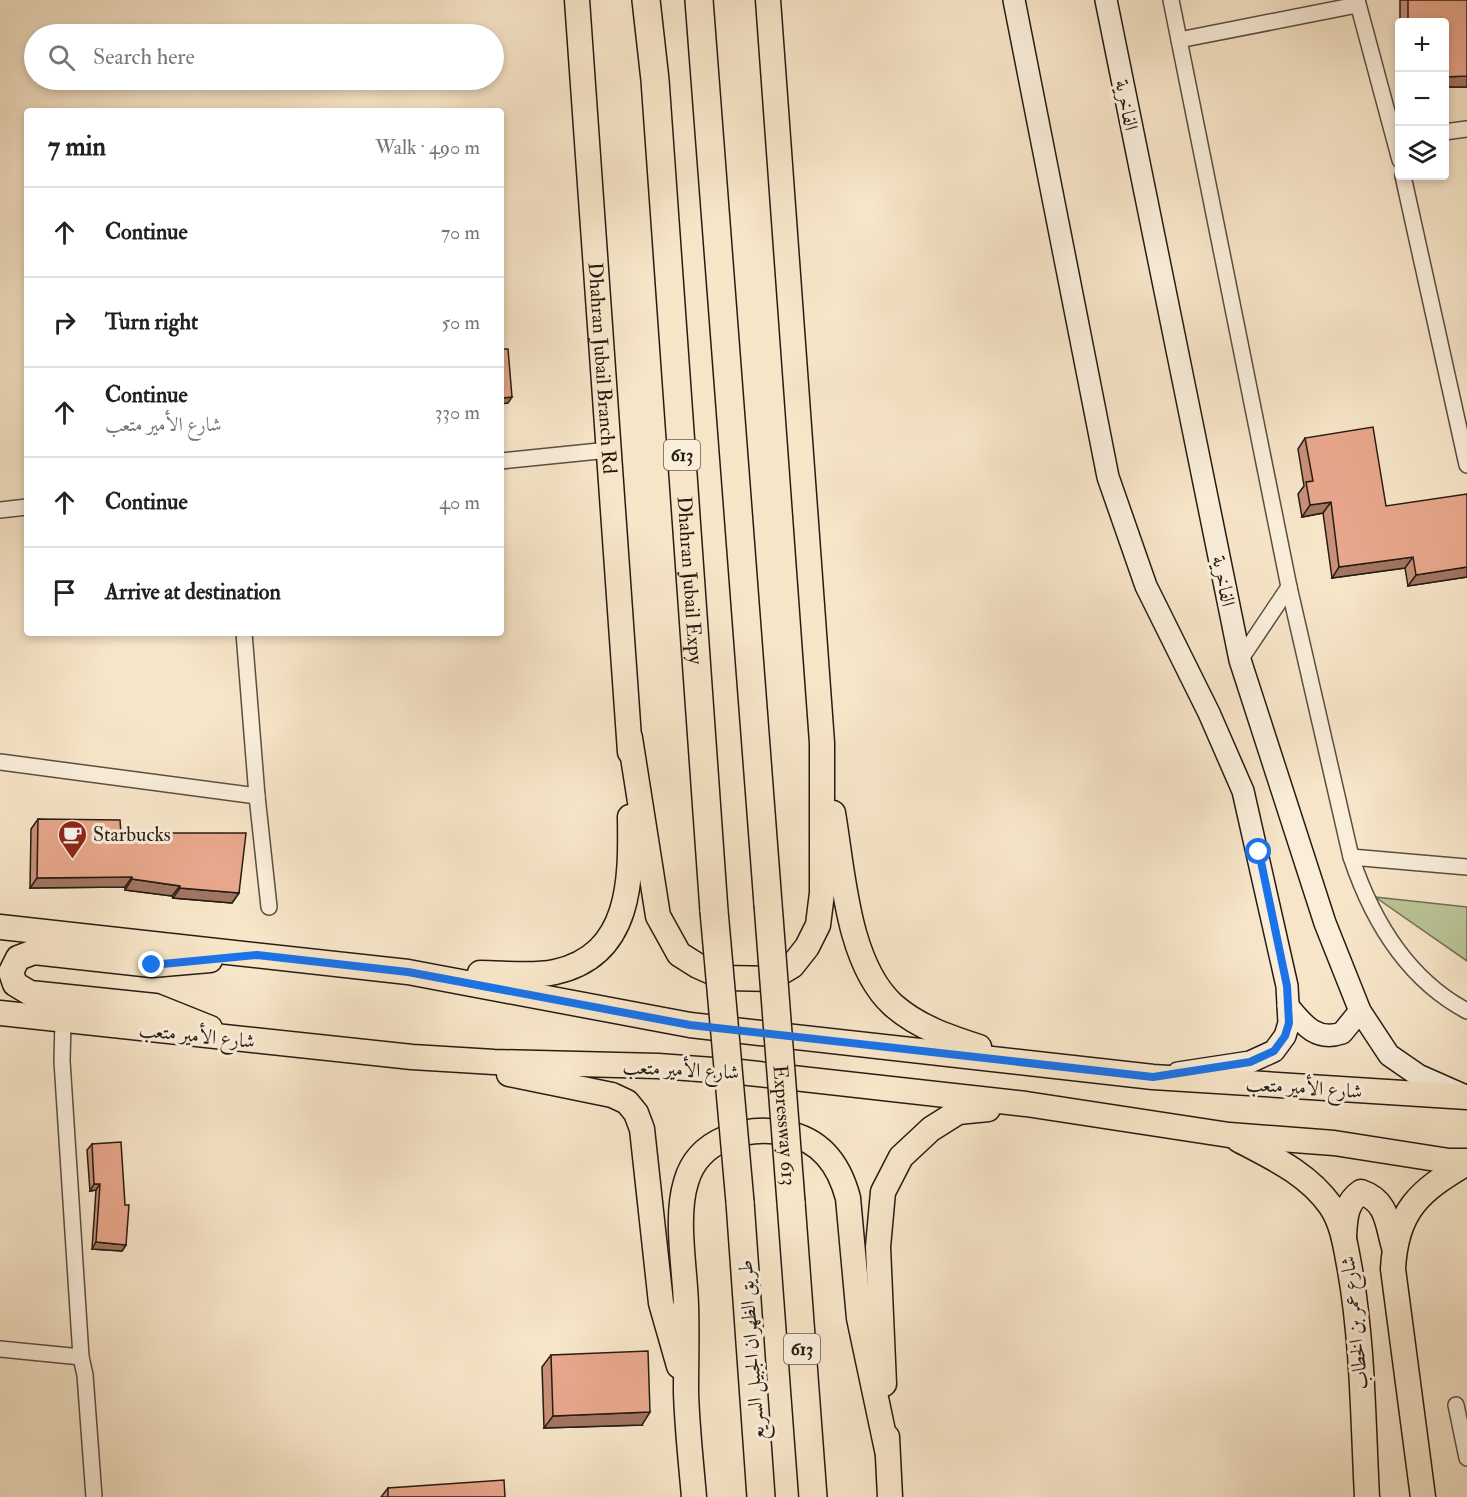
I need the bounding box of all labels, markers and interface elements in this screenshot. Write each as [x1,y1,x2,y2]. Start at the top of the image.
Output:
map controls [1395,18,1449,180]
button: + [1395,18,1449,72]
search box [24,24,504,90]
icon: search [45,41,78,74]
text: Search here [93,43,195,71]
button: − [1395,72,1449,126]
street label: الفاخرية [1109,77,1144,133]
button: layers [1395,126,1449,180]
text: 7 min [48,131,106,163]
text: Walk · 490 m [375,135,480,160]
icon: ahead [48,216,81,249]
text: Continue [105,218,188,246]
text: 70 m [441,220,480,245]
street label: Dhahran Jubail Branch Rd [583,261,622,475]
icon: right [48,306,81,339]
text: Turn right [105,308,198,336]
text: 50 m [441,310,480,335]
text: Continue [105,381,188,409]
icon: ahead [48,396,81,429]
text: 330 m [435,400,480,425]
text: شارع الأمير متعب [105,412,222,437]
road number: 613 [664,440,700,470]
icon: ahead [48,486,81,519]
text: Continue [105,488,188,516]
text: 40 m [439,490,480,515]
street label: Dhahran Jubail Expy [672,495,709,666]
street label: الفاخرية [1206,553,1241,609]
icon: arrive [48,576,81,609]
text: Arrive at destination [105,578,281,606]
cafe icon: Starbucks [56,818,88,860]
place label: Starbucks [93,822,171,847]
route start [1245,838,1271,864]
route end [138,951,164,977]
street label: شارع الأمير متعب [137,1014,257,1059]
street label: شارع الأمير متعب [622,1051,740,1090]
street label: Expressway 613 [767,1064,802,1187]
street label: شارع الأمير متعب [1245,1068,1363,1109]
street label: شارع عمر بن الخطاب [1335,1254,1379,1391]
street label: طريق الظهران الجبيل السريع [733,1259,775,1441]
road number: 613 [784,1334,820,1364]

